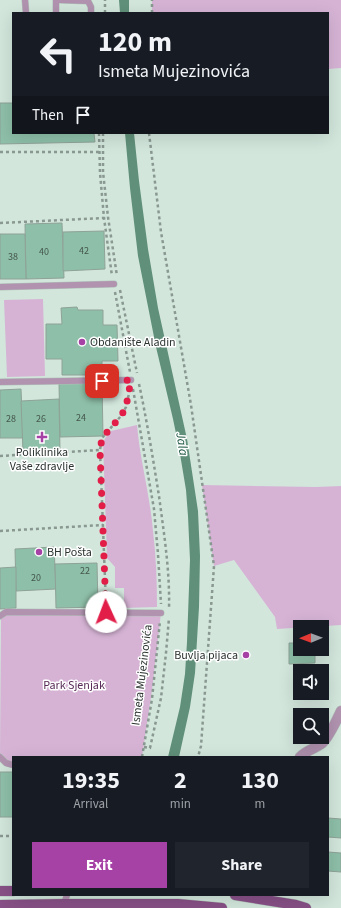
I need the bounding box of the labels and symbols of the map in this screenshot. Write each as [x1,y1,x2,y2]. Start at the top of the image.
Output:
house number: 42 [79,244,89,258]
house number: 40 [39,245,49,259]
house number: 38 [8,250,18,264]
place label: Obdanište Aladin [90,334,176,351]
marker: Obdanište Aladin [77,337,87,347]
pin [85,364,119,398]
house number: 24 [76,411,86,425]
house number: 28 [6,412,16,426]
house number: 26 [36,412,46,426]
water label: Jala [171,430,193,457]
marker: Poliklinika Vaše zdravlje [36,431,48,443]
place label: Poliklinika Vaše zdravlje [10,444,74,475]
place label: BH Pošta [47,544,92,561]
marker: BH Pošta [34,547,44,557]
house number: 22 [80,564,90,578]
house number: 20 [31,571,41,585]
position arrow [85,591,127,633]
north arrow [293,620,329,656]
street label: Ismeta Mujezinovića [127,624,157,726]
place label: Buvlja pijaca [174,647,238,664]
marker: Buvlja pijaca [241,650,251,660]
park label: Park Sjenjak [43,677,105,694]

